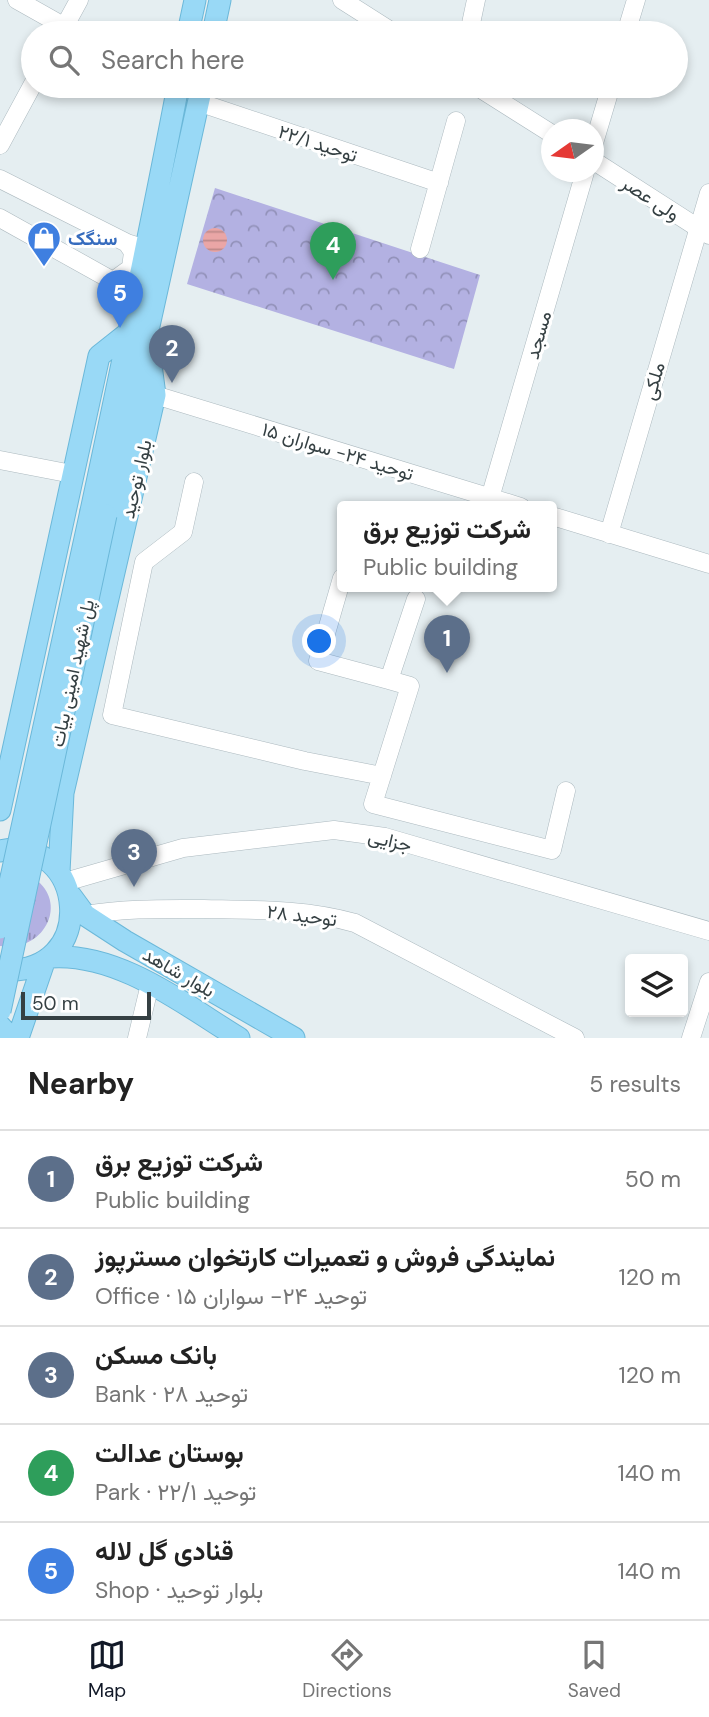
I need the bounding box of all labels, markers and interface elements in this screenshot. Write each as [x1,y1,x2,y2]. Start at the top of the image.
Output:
search box [21,21,688,98]
icon: search [45,41,83,79]
text: Search here [101,43,244,77]
street label: توحید ۲۲/۱ [275,119,361,168]
north arrow [541,119,604,182]
street label: ولی عصر [616,170,685,227]
shop icon: سنگک [25,219,63,268]
pin: 4 [310,222,356,280]
place label: سنگک [68,226,117,251]
pin: 5 [97,270,143,328]
street label: مسجد [520,308,557,362]
pin: 2 [149,325,195,383]
street label: ملکی [636,359,671,403]
street label: توحید ۲۴- سواران ۱۵ [259,417,417,486]
street label: بلوار توحید [115,437,158,521]
popup [337,501,557,592]
text: شرکت توزیع برق [363,512,531,546]
text: Public building [363,552,518,582]
street label: پل شهید امینی بیات [45,597,101,749]
pin: 1 [424,615,470,673]
your location [302,624,336,658]
street label: جزایی [366,823,414,858]
pin: 3 [111,829,157,887]
street label: توحید ۲۸ [266,899,338,932]
street label: بلوار شاهد [138,942,219,1003]
map controls [625,954,688,1017]
button: layers [625,954,688,1017]
scale bar [21,989,150,1021]
text: 50 m [32,991,79,1016]
text: Nearby [28,1064,134,1103]
text: 5 results [589,1069,681,1099]
text: شرکت توزیع برق [95,1145,263,1179]
text: 1 [47,1164,55,1194]
text: 50 m [625,1164,681,1194]
text: Public building [95,1185,250,1215]
text: نمایندگی فروش و تعمیرات کارتخوان مسترپوز [95,1240,555,1274]
text: 2 [44,1262,58,1292]
text: 120 m [618,1262,681,1292]
text: Office · توحید ۲۴- سواران ۱۵ [95,1281,367,1311]
text: بانک مسکن [95,1338,217,1372]
text: 3 [44,1360,58,1390]
text: 120 m [618,1360,681,1390]
text: Bank · توحید ۲۸ [95,1379,248,1409]
text: بوستان عدالت [95,1436,244,1470]
text: 4 [44,1458,58,1488]
text: 140 m [618,1458,681,1488]
text: Park · توحید ۲۲/۱ [95,1477,256,1507]
text: قنادی گل لاله [95,1534,234,1568]
text: 5 [44,1556,58,1586]
text: 140 m [618,1556,681,1586]
text: Shop · بلوار توحید [95,1575,263,1605]
tab: Map [88,1636,126,1703]
tab: Directions [302,1636,392,1703]
tab: Saved [568,1636,621,1703]

